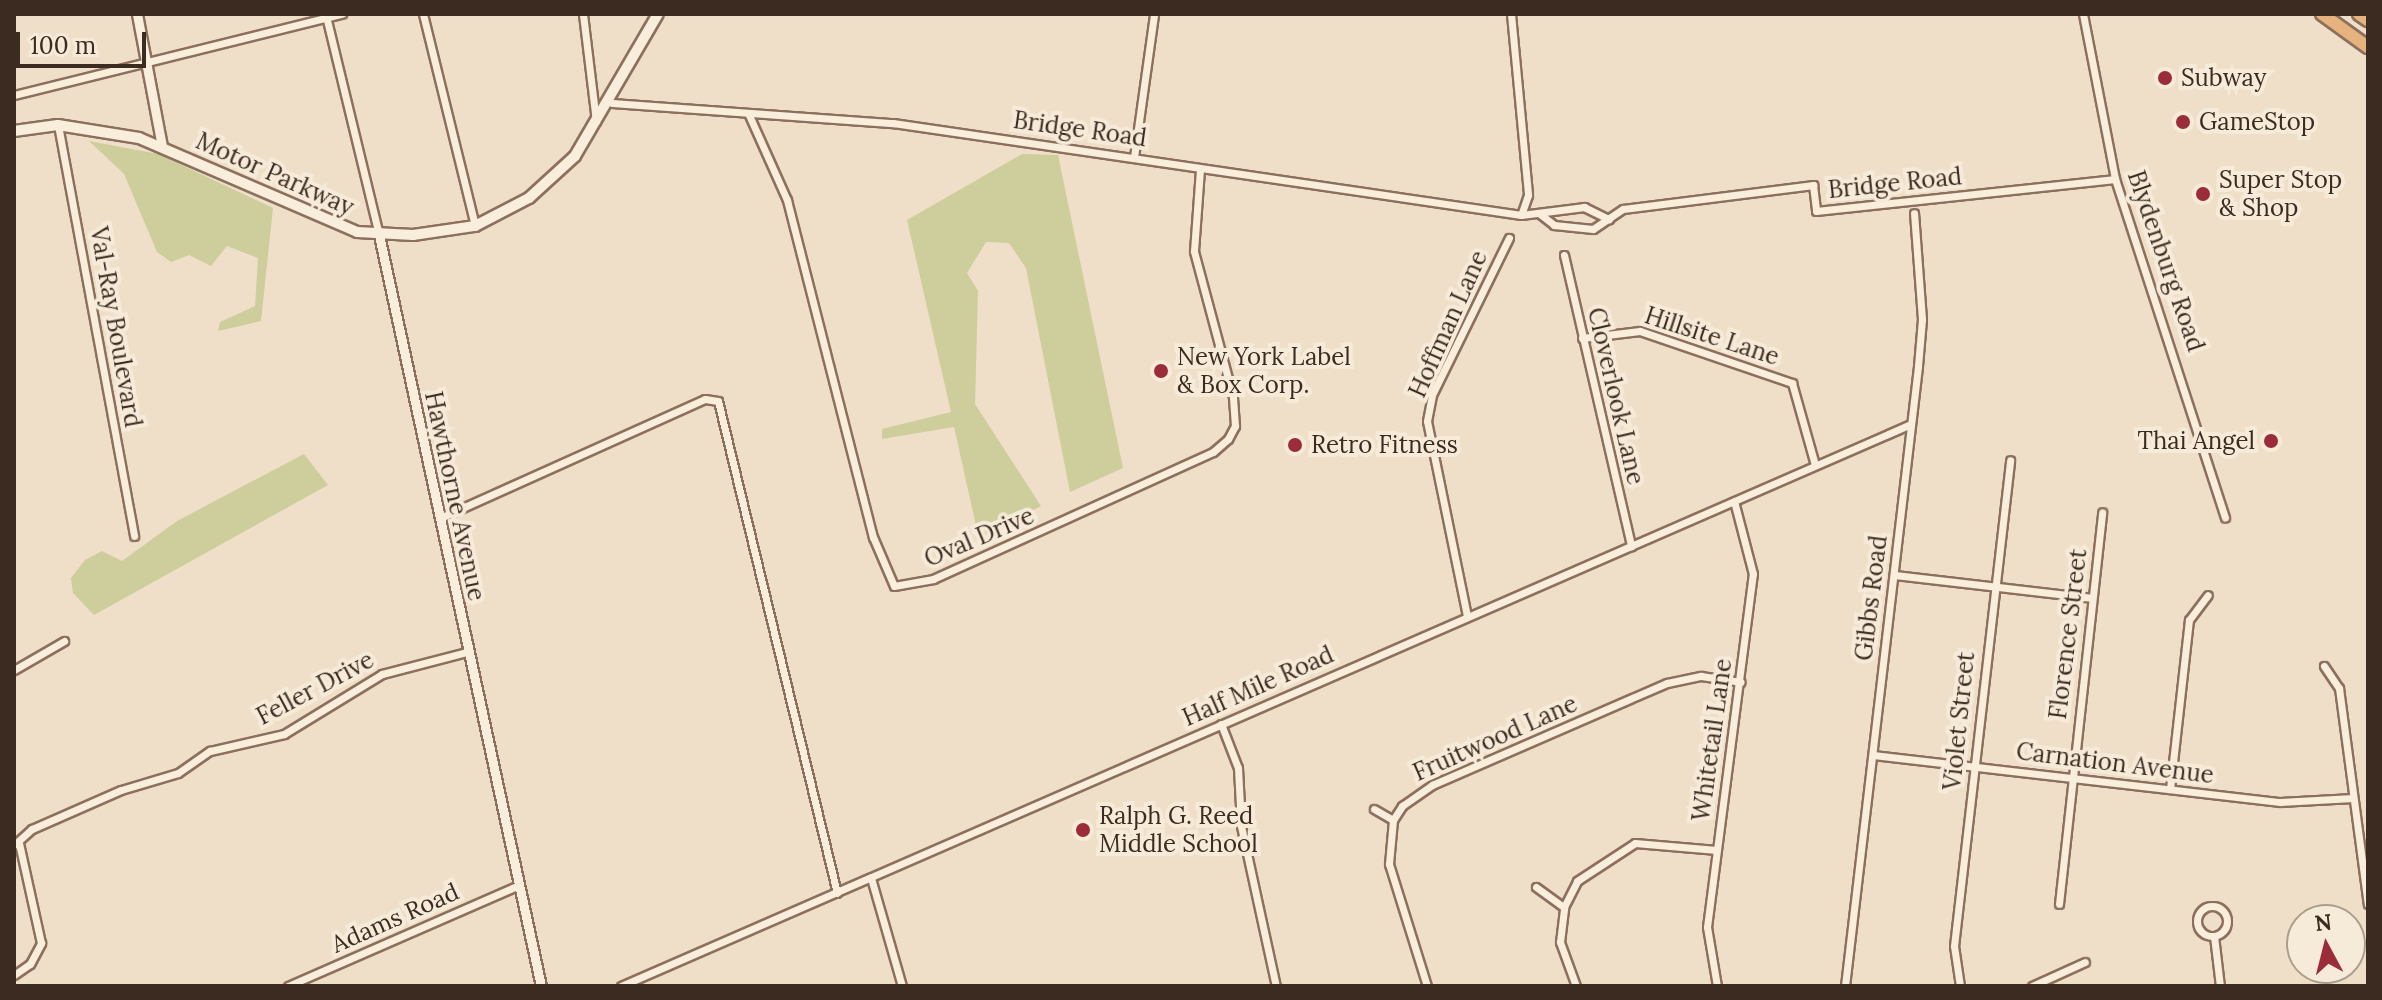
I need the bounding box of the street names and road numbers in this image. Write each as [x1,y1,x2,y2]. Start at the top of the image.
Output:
street label: Bridge Road [1011,105,1149,153]
street label: Motor Parkway [192,126,358,222]
street label: Bridge Road [1827,162,1963,204]
street label: Blydenburg Road [2122,167,2210,355]
street label: Val-Ray Boulevard [84,224,148,430]
street label: Hoffman Lane [1403,246,1493,402]
street label: Hillsite Lane [1641,301,1783,371]
street label: Cloverlook Lane [1582,305,1650,487]
street label: Hawthorne Avenue [419,389,491,603]
street label: Oval Drive [920,501,1038,573]
street label: Gibbs Road [1849,534,1893,662]
street label: Florence Street [2043,547,2093,721]
street label: Half Mile Road [1178,640,1338,732]
street label: Feller Drive [251,645,379,731]
street label: Violet Street [1937,650,1981,792]
street label: Whitetail Lane [1686,657,1738,823]
street label: Fruitwood Lane [1409,689,1581,787]
street label: Carnation Avenue [2015,737,2215,789]
street label: Adams Road [327,877,463,959]

